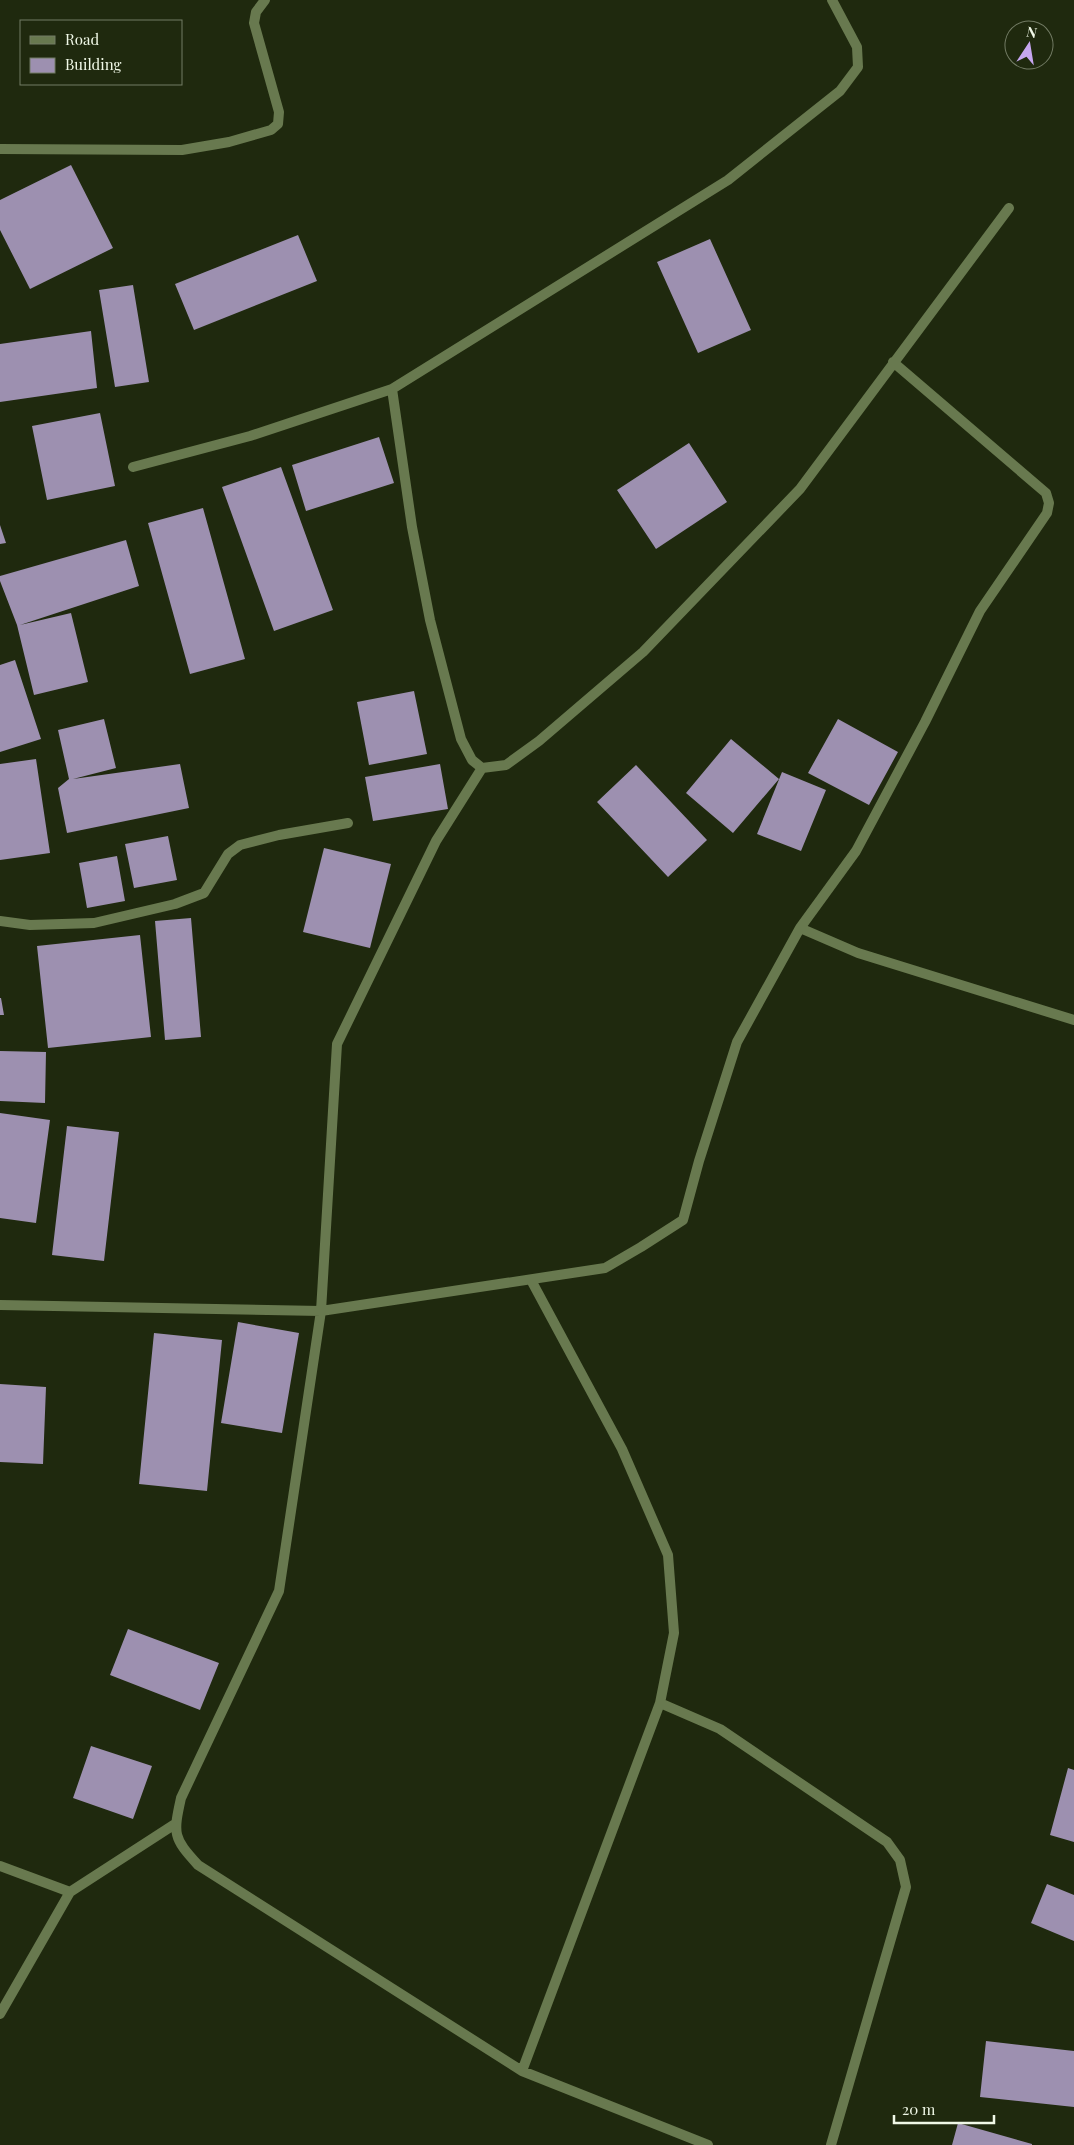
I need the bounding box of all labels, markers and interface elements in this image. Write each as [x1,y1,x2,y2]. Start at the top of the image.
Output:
legend [20,20,182,85]
north arrow [1004,20,1054,70]
text: N [1025,21,1039,42]
text: Road [65,29,99,49]
text: Building [65,54,122,74]
scale bar [894,2092,994,2124]
text: 20 m [902,2099,936,2119]

